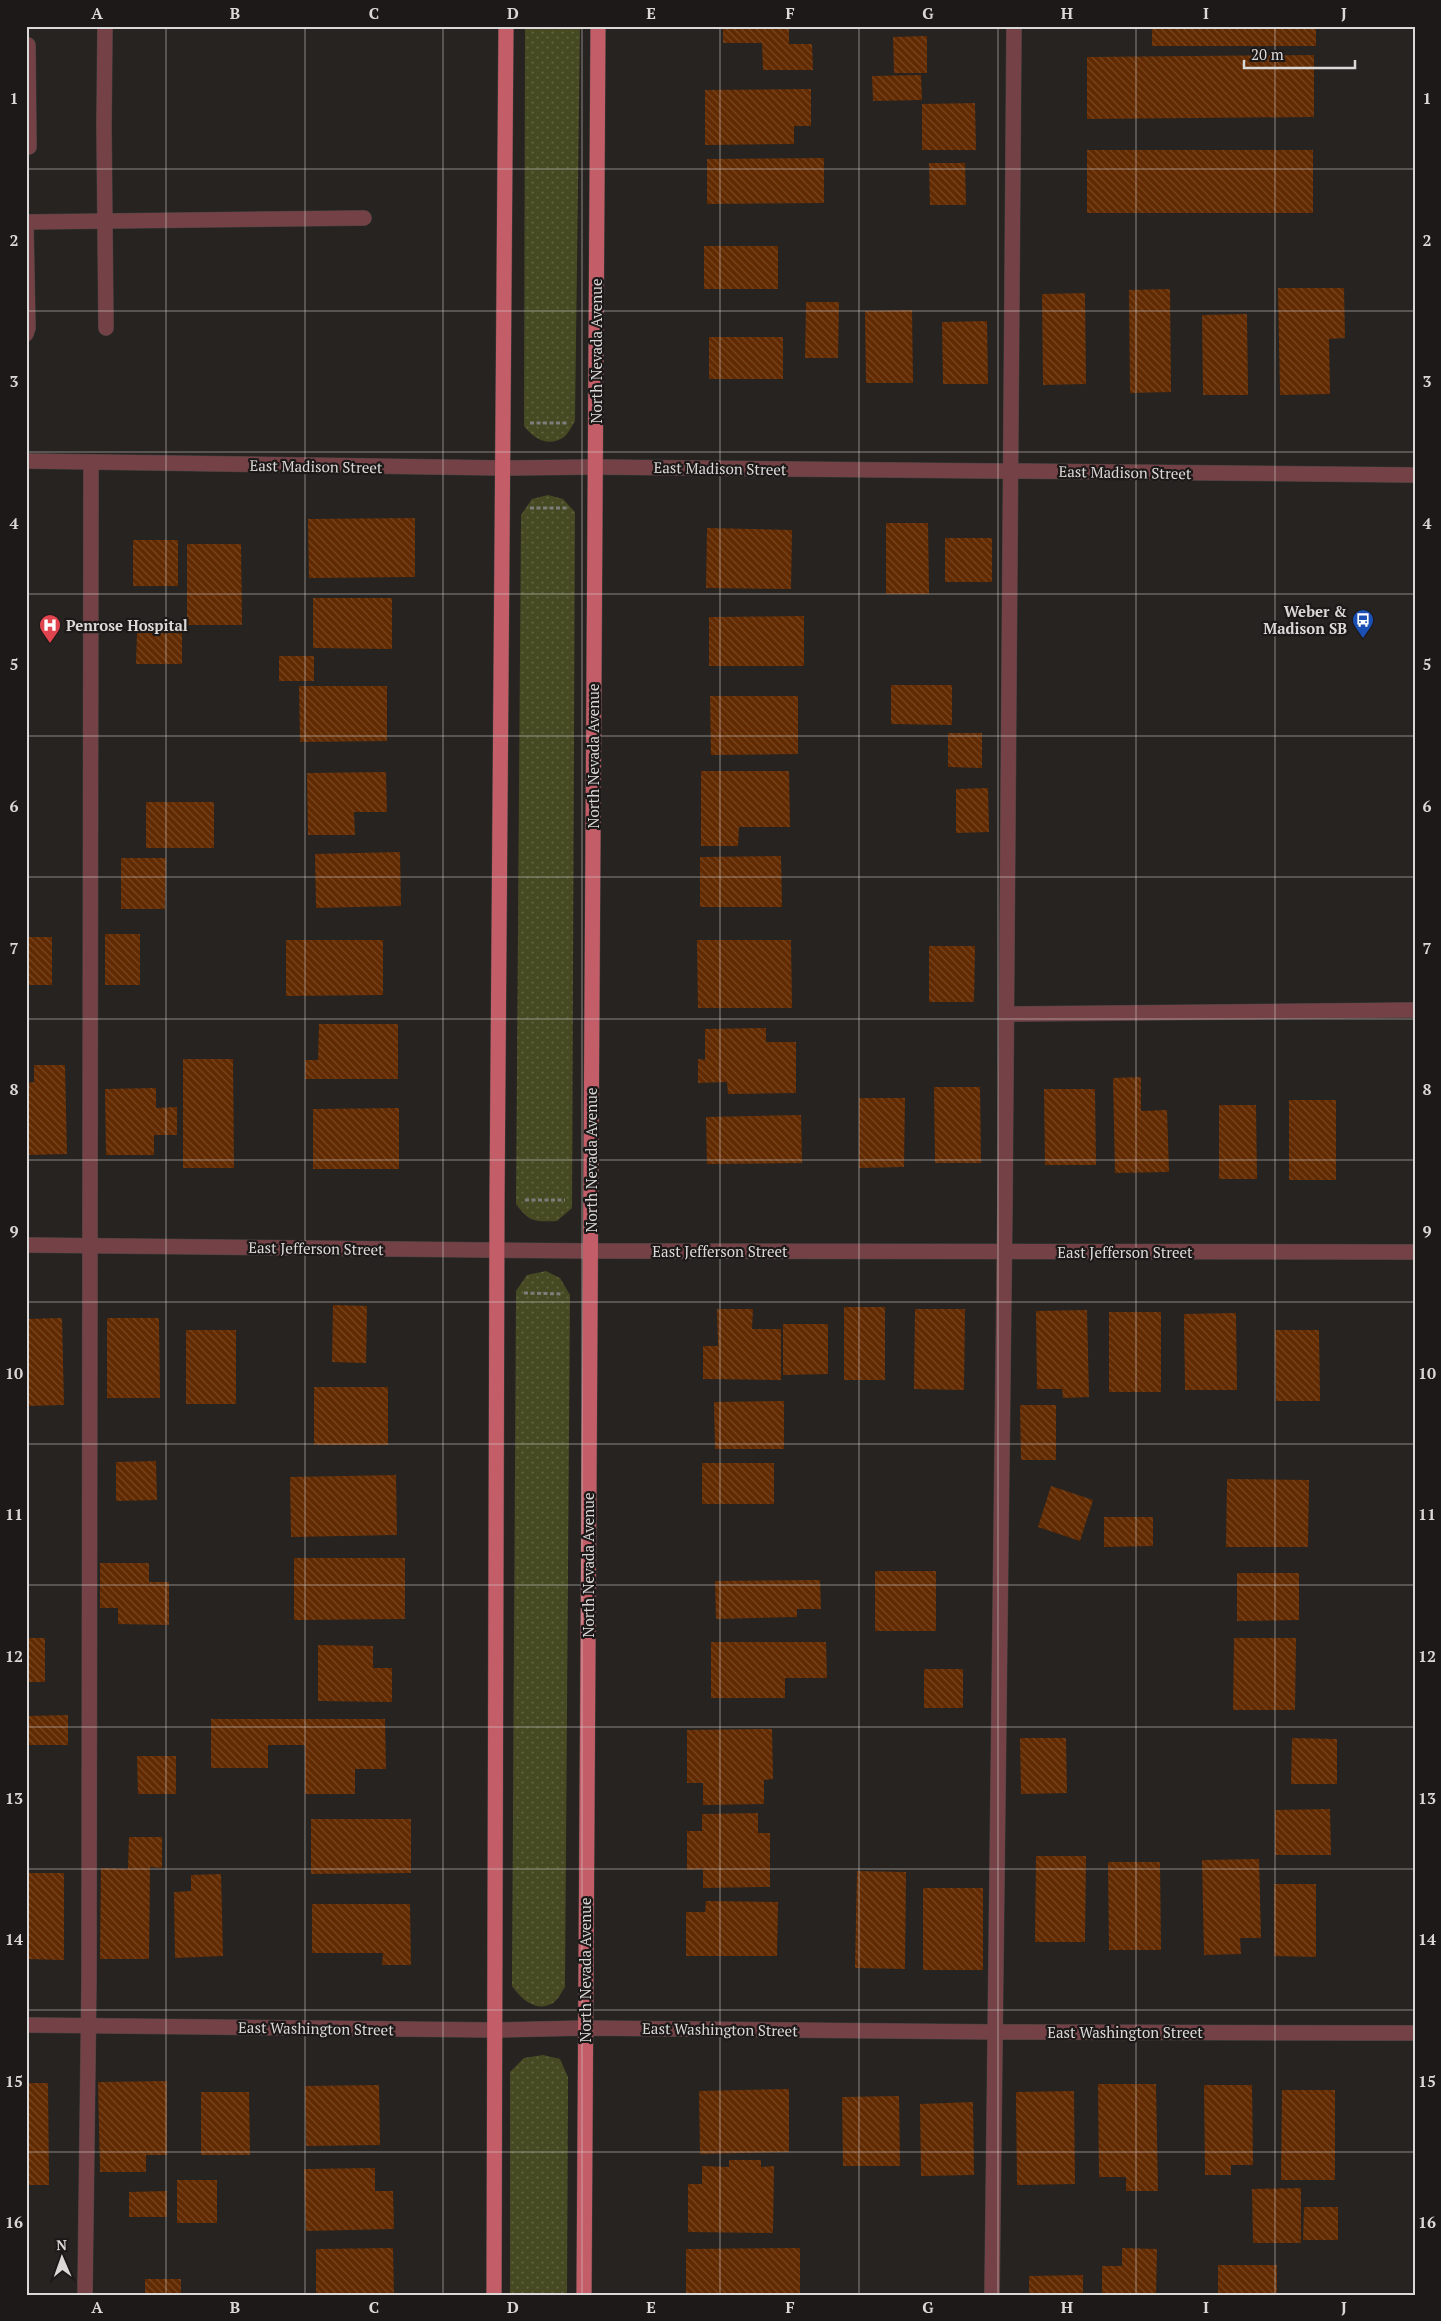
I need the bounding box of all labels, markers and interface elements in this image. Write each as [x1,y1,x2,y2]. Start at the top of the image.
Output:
text: A [91,2,103,24]
text: B [230,2,240,24]
text: C [369,2,379,24]
text: D [507,2,519,24]
text: E [646,2,656,24]
text: F [785,2,795,24]
text: G [922,2,934,24]
text: H [1061,2,1073,24]
text: I [1203,2,1209,24]
text: J [1341,2,1347,24]
scale bar [1244,38,1355,70]
text: 20 m [1251,44,1284,64]
text: 1 [9,87,19,109]
text: 1 [1422,87,1432,109]
text: 2 [9,229,19,251]
text: 2 [1422,229,1432,251]
street label: North Nevada Avenue [586,279,606,423]
text: 3 [9,370,19,392]
text: 3 [1422,370,1432,392]
street label: East Madison Street [249,455,383,477]
street label: East Madison Street [653,457,787,479]
street label: East Madison Street [1058,461,1192,483]
text: 4 [9,512,19,534]
text: 4 [1422,512,1432,534]
place label: Weber & Madison SB [1263,601,1347,638]
bus stop icon: Weber & Madison SB [1351,608,1375,639]
hospital icon: Penrose Hospital [38,613,62,644]
place label: Penrose Hospital [66,615,188,635]
text: 5 [9,653,19,675]
text: 5 [1422,653,1432,675]
street label: North Nevada Avenue [583,684,603,828]
text: 6 [9,795,19,817]
text: 6 [1422,795,1432,817]
text: 7 [9,937,19,959]
text: 7 [1422,937,1432,959]
text: 8 [9,1078,19,1100]
text: 8 [1422,1078,1432,1100]
street label: North Nevada Avenue [581,1088,601,1232]
text: 9 [9,1220,19,1242]
text: 9 [1422,1220,1432,1242]
street label: East Jefferson Street [248,1237,384,1259]
street label: East Jefferson Street [652,1241,788,1261]
street label: East Jefferson Street [1057,1242,1193,1262]
text: 10 [5,1362,23,1384]
text: 10 [1418,1362,1436,1384]
street label: North Nevada Avenue [578,1493,598,1637]
text: 11 [5,1503,23,1525]
text: 11 [1418,1503,1436,1525]
text: 12 [5,1645,23,1667]
text: 12 [1418,1645,1436,1667]
text: 13 [5,1787,23,1809]
text: 13 [1418,1787,1436,1809]
street label: North Nevada Avenue [575,1898,595,2042]
text: 14 [5,1928,23,1950]
text: 14 [1418,1928,1436,1950]
street label: East Washington Street [238,2017,394,2039]
street label: East Washington Street [642,2018,798,2040]
street label: East Washington Street [1047,2022,1203,2042]
text: 15 [5,2070,23,2092]
text: 15 [1418,2070,1436,2092]
text: 16 [5,2211,23,2233]
text: 16 [1418,2211,1436,2233]
north arrow [38,2234,88,2284]
text: N [56,2235,68,2254]
text: A [91,2296,103,2318]
text: B [230,2296,240,2318]
text: C [369,2296,379,2318]
text: D [507,2296,519,2318]
text: E [646,2296,656,2318]
text: F [785,2296,795,2318]
text: G [922,2296,934,2318]
text: H [1061,2296,1073,2318]
text: I [1203,2296,1209,2318]
text: J [1341,2296,1347,2318]

